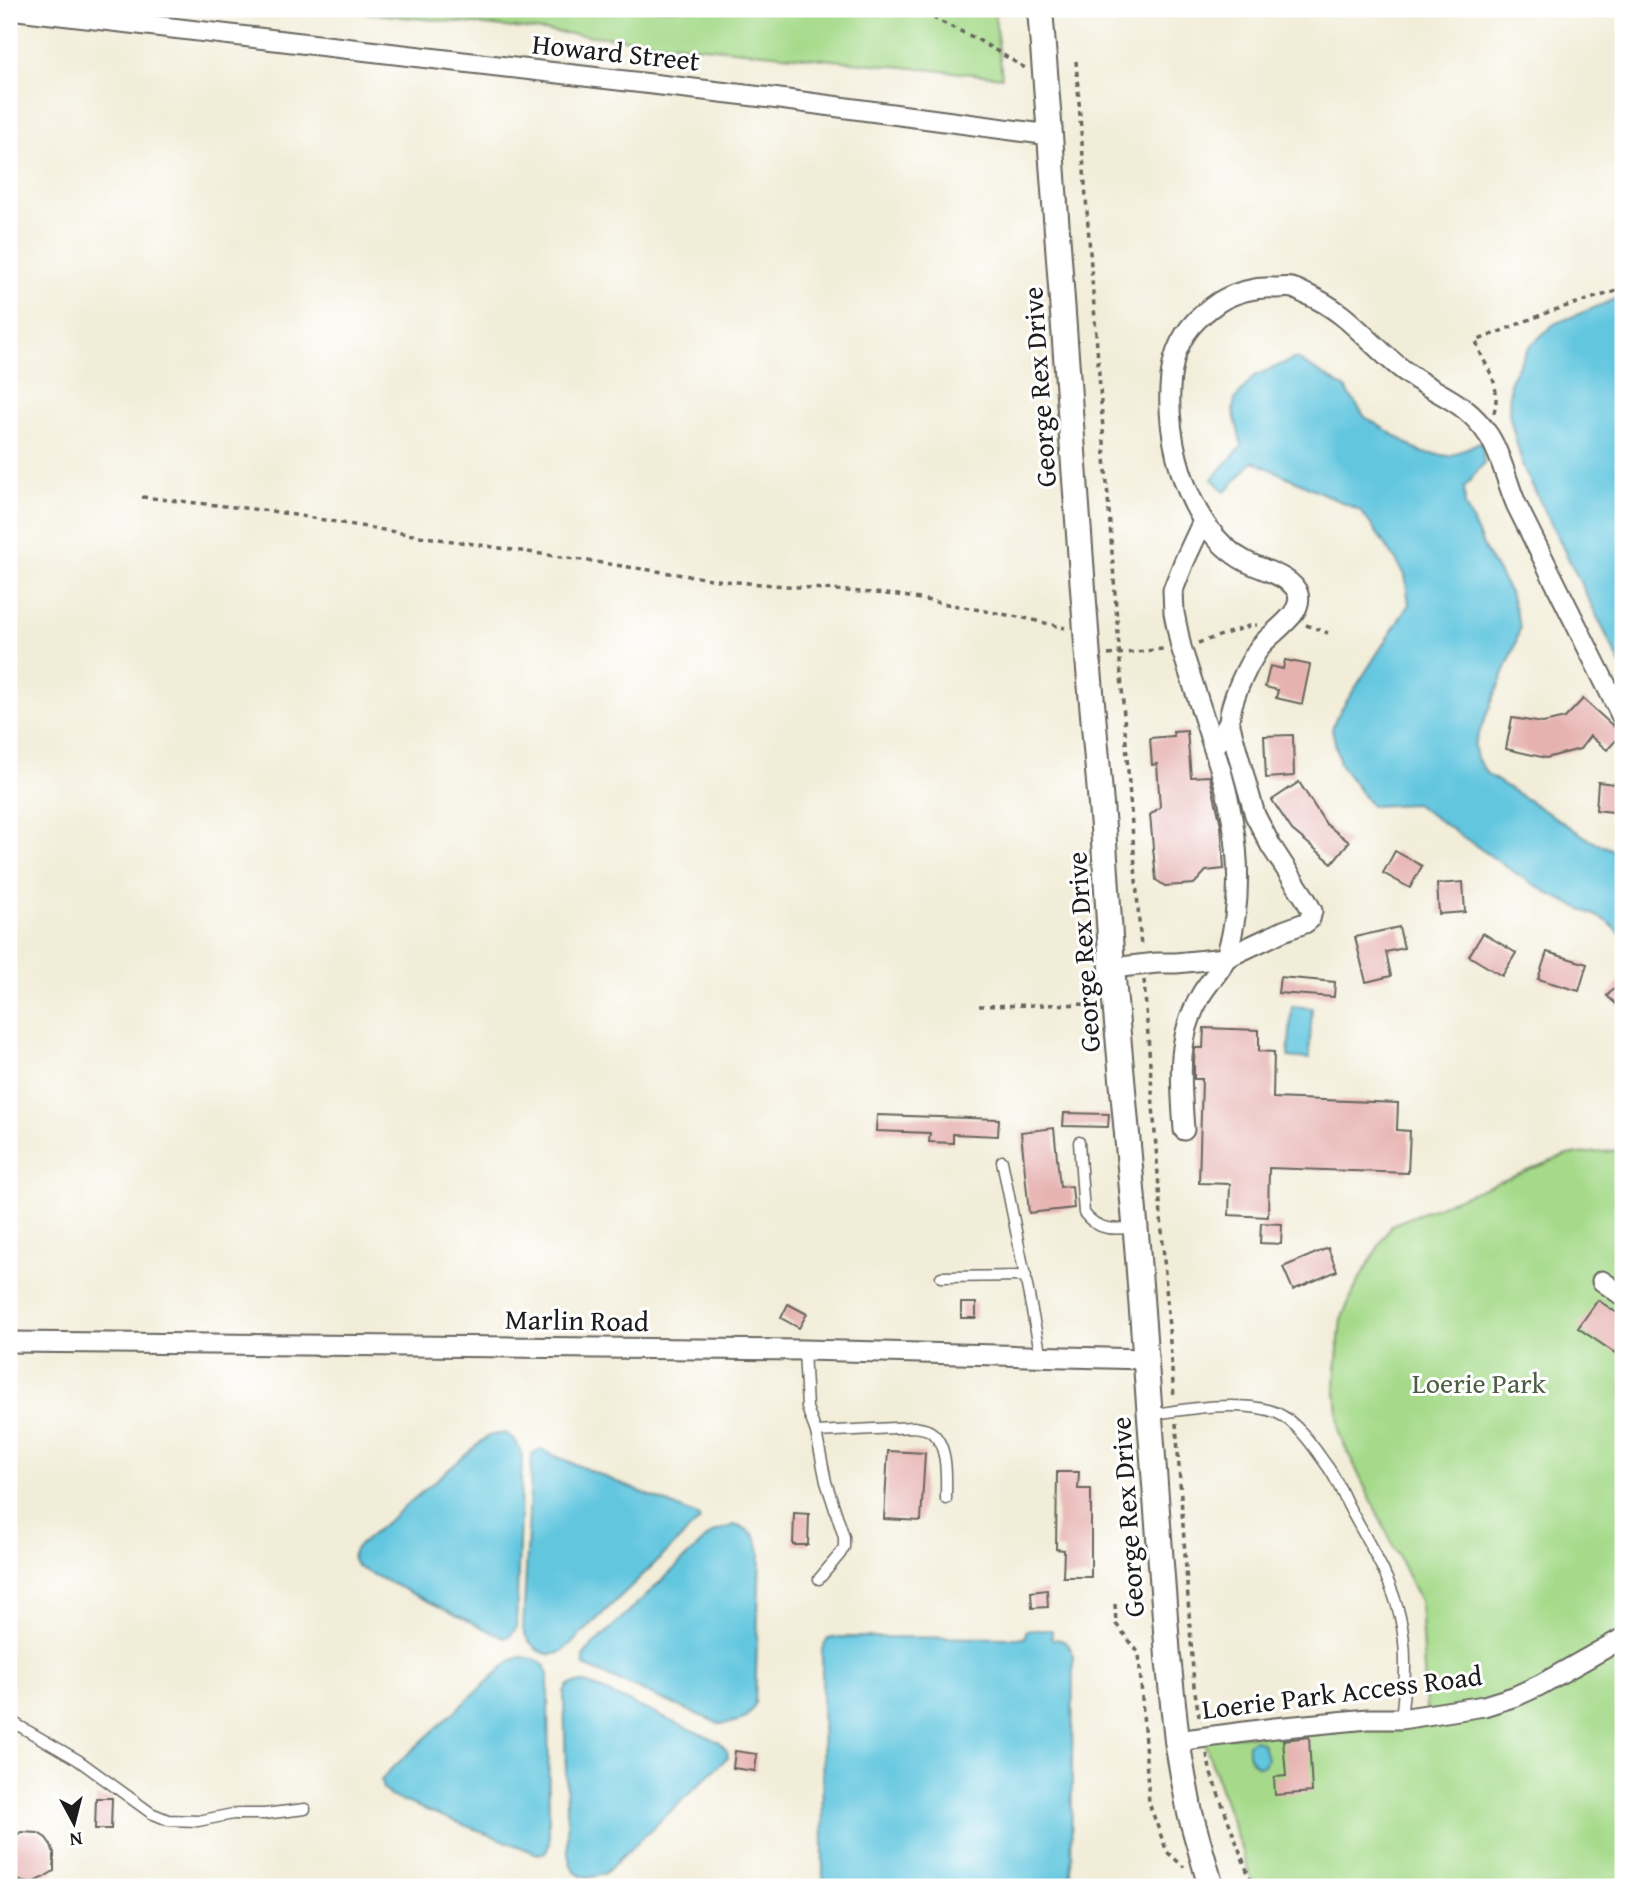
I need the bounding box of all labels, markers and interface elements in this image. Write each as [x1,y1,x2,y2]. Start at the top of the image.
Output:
street label: Howard Street [530,22,702,81]
street label: George Rex Drive [1011,285,1066,489]
street label: George Rex Drive [1055,850,1110,1054]
street label: Marlin Road [505,1298,649,1341]
park label: Loerie Park [1412,1362,1547,1403]
street label: George Rex Drive [1099,1415,1154,1619]
street label: Loerie Park Access Road [1200,1654,1484,1729]
north arrow [38,1787,108,1857]
text: N [68,1825,84,1855]

